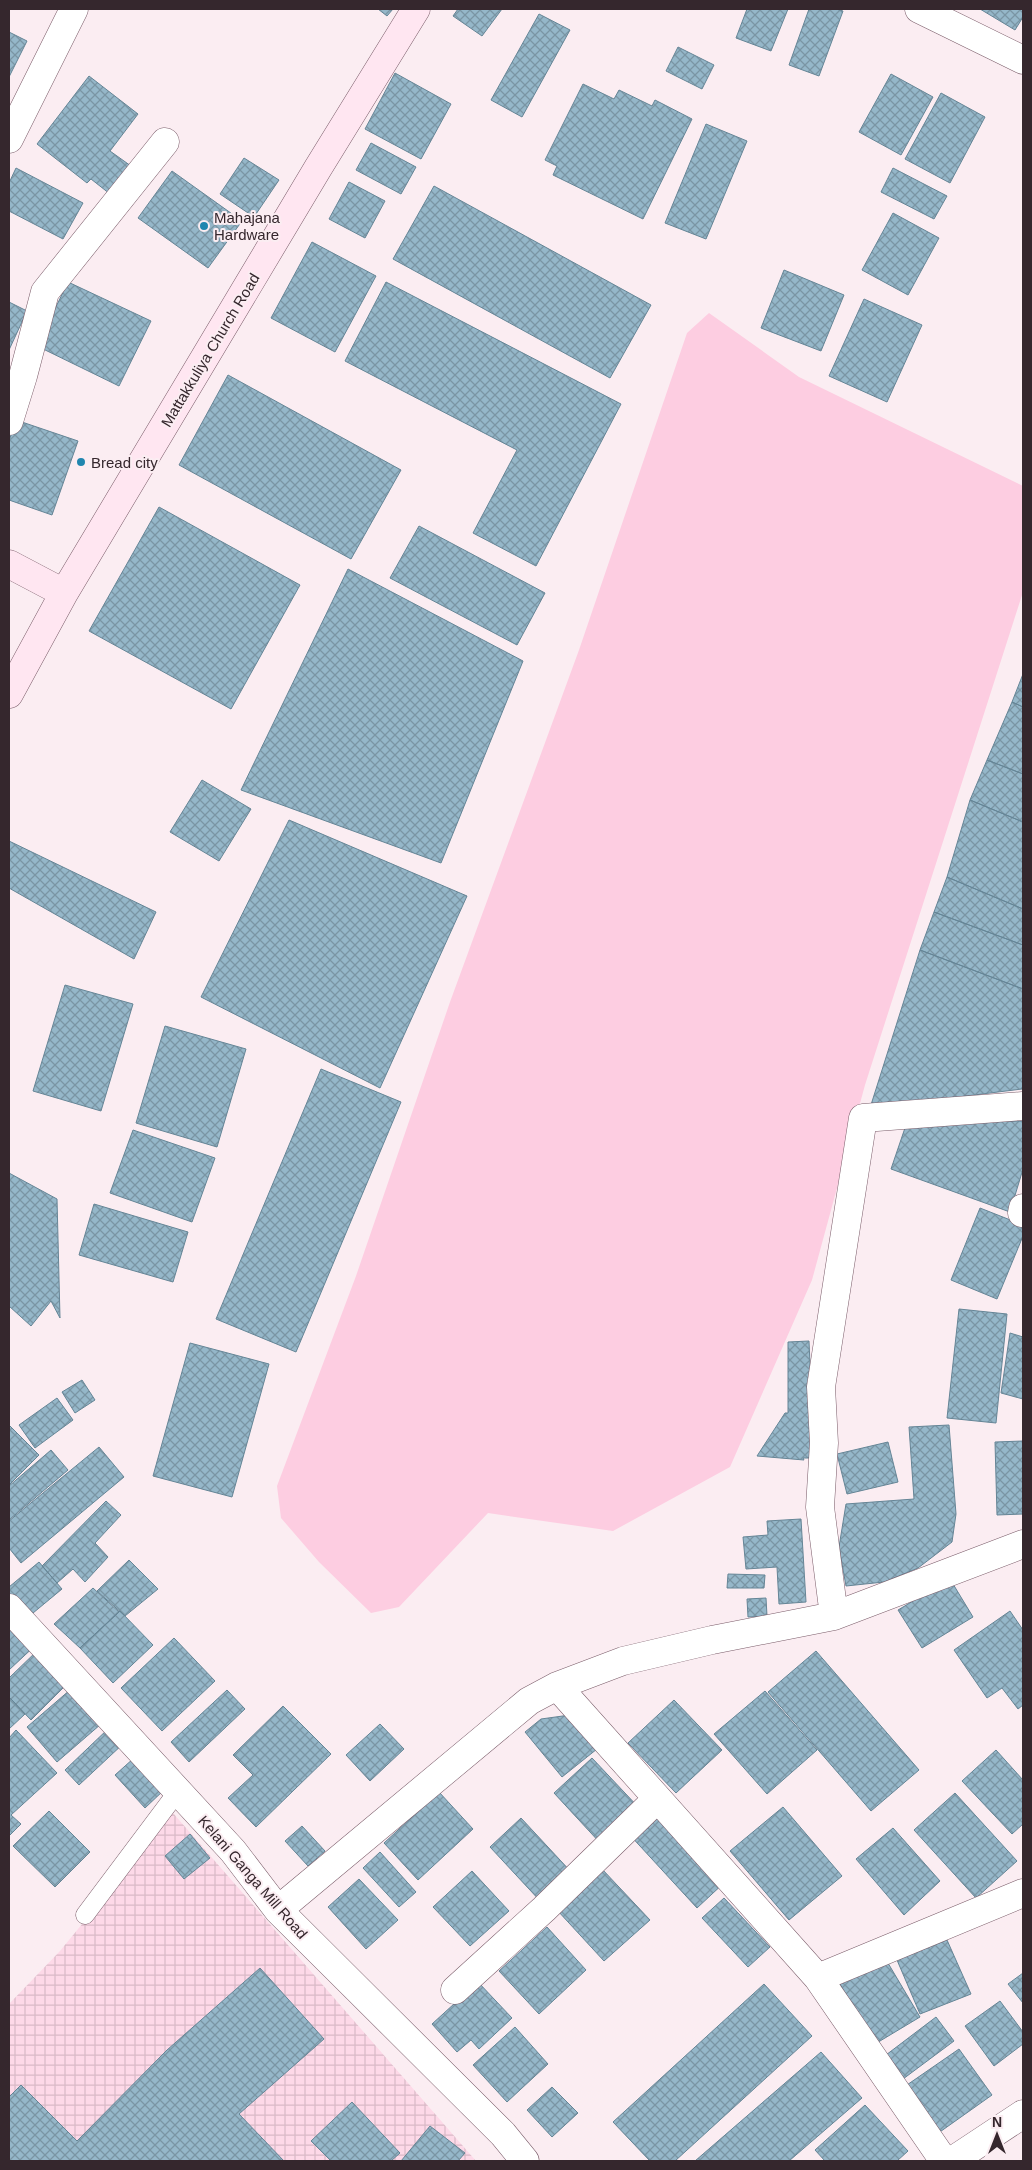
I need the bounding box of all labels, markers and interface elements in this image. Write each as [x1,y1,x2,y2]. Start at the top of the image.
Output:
place label: Mahajana Hardware [214,209,281,243]
marker: Mahajana Hardware [198,220,210,232]
street label: Mattakkuliya Church Road [157,270,263,430]
place label: Bread city [91,454,158,471]
marker: Bread city [75,456,87,468]
street label: Kelani Ganga Mill Road [195,1812,311,1942]
north arrow [972,2110,1022,2160]
text: N [992,2114,1002,2130]

